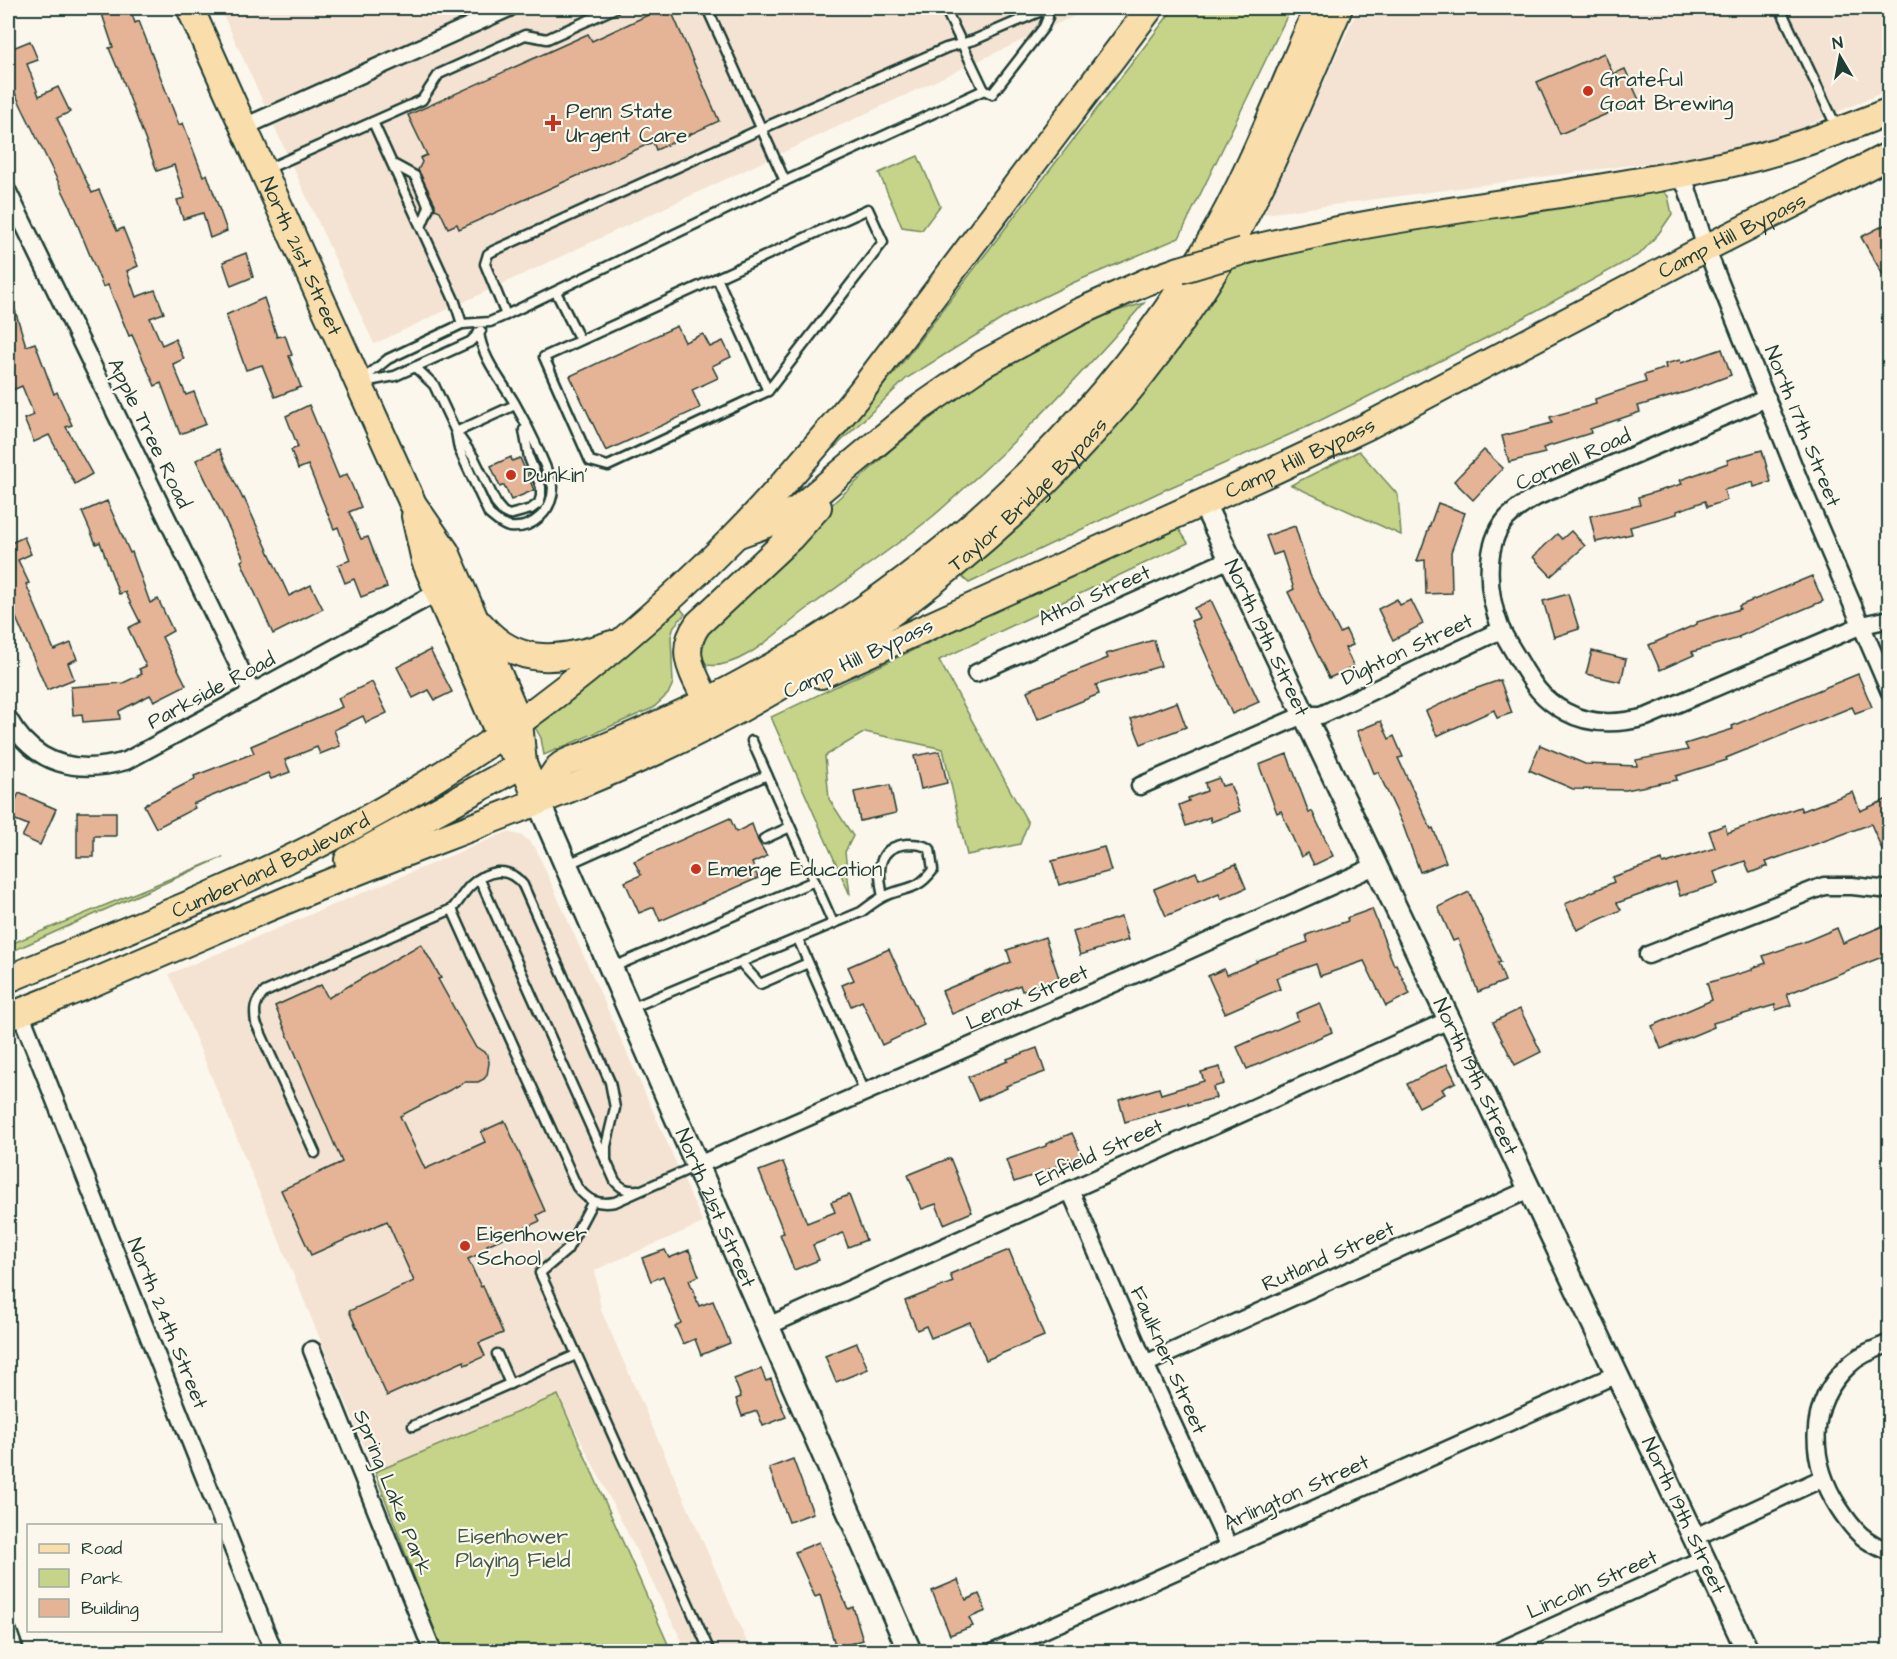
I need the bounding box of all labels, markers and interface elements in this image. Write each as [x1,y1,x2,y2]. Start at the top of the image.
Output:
north arrow [1810,27,1870,87]
text: N [1831,32,1844,55]
place label: Grateful Goat Brewing [1600,65,1733,120]
marker: Grateful Goat Brewing [1581,84,1595,98]
place label: Penn State Urgent Care [566,97,687,152]
marker: Penn State Urgent Care [544,114,562,132]
street label: North 21st Street [253,172,350,341]
street label: Camp Hill Bypass [1653,186,1811,286]
street label: North 17th Street [1757,341,1848,512]
street label: Apple Tree Road [100,353,199,514]
street label: Taylor Bridge Bypass [942,411,1115,579]
street label: Camp Hill Bypass [1220,411,1381,506]
street label: Cornell Road [1511,421,1636,498]
place label: Dunkin' [523,461,588,490]
marker: Dunkin' [504,468,518,482]
street label: North 19th Street [1217,554,1317,722]
street label: Athol Street [1033,557,1156,633]
street label: Dighton Street [1337,606,1479,694]
street label: Camp Hill Bypass [778,611,939,708]
street label: Parkside Road [142,644,281,736]
street label: Cumberland Boulevard [167,806,375,925]
place label: Emerge Education [708,855,882,886]
marker: Emerge Education [689,862,703,876]
street label: Lenox Street [961,957,1094,1037]
street label: North 19th Street [1426,993,1526,1160]
street label: Enfield Street [1031,1111,1168,1194]
street label: North 21st Street [668,1124,763,1293]
street label: Rutland Street [1257,1214,1400,1299]
place label: Eisenhower School [477,1220,588,1273]
street label: North 24th Street [120,1233,215,1414]
marker: Eisenhower School [458,1239,472,1253]
street label: Faulkner Street [1123,1282,1214,1439]
street label: Spring Lake Park [344,1405,439,1580]
street label: North 19th Street [1634,1432,1733,1600]
street label: Arlington Street [1219,1447,1375,1539]
park label: Eisenhower Playing Field [456,1522,571,1577]
legend [27,1524,222,1632]
text: Road [81,1536,122,1561]
street label: Lincoln Street [1522,1542,1663,1626]
text: Park [81,1566,123,1591]
text: Building [81,1596,139,1622]

